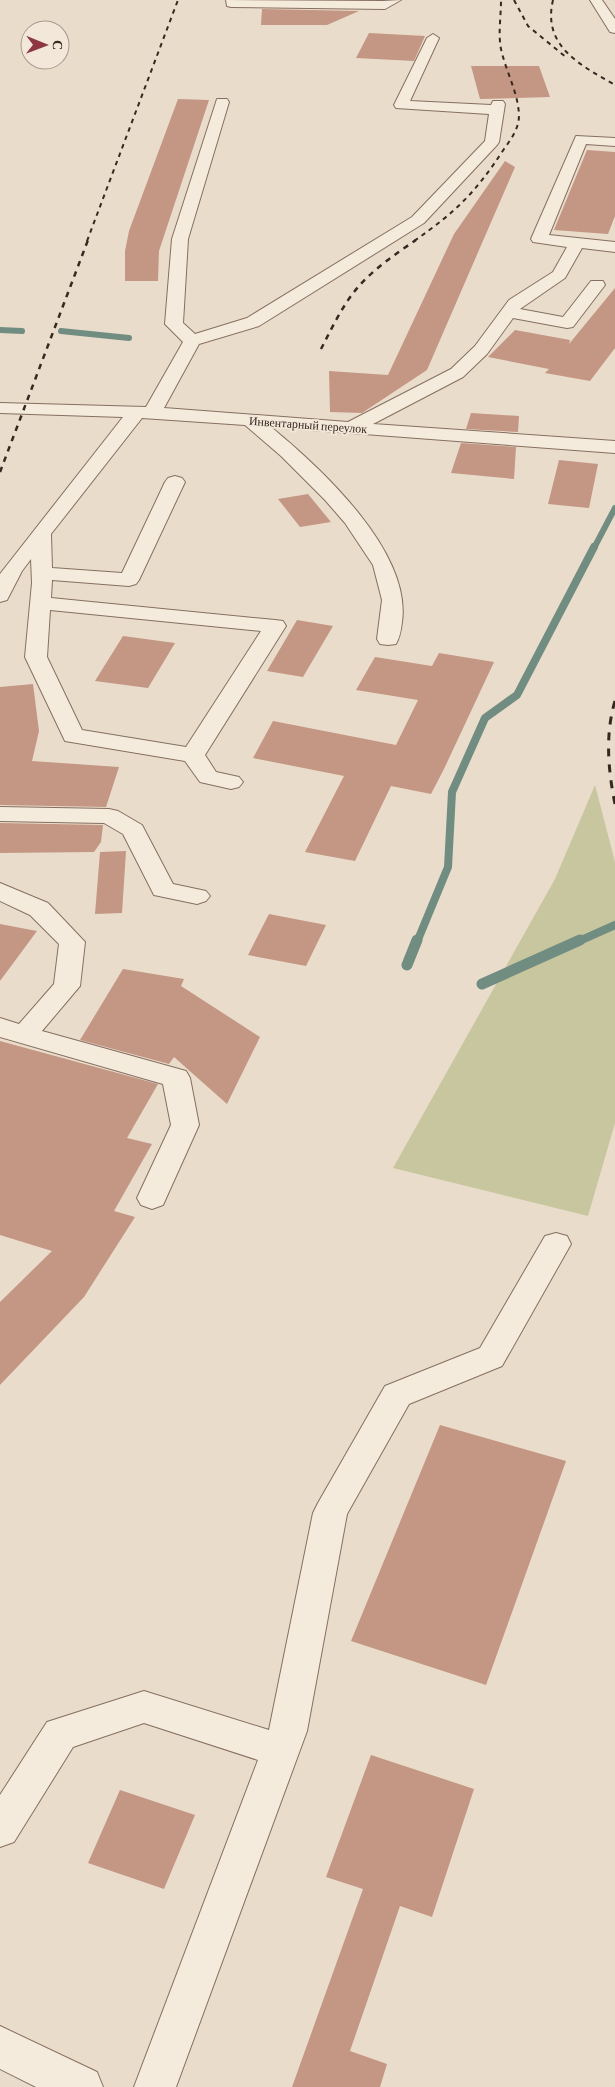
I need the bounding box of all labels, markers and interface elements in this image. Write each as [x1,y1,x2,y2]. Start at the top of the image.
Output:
north arrow [20,20,70,70]
text: С [50,40,66,50]
street label: Инвентарный переулок [248,414,368,436]

